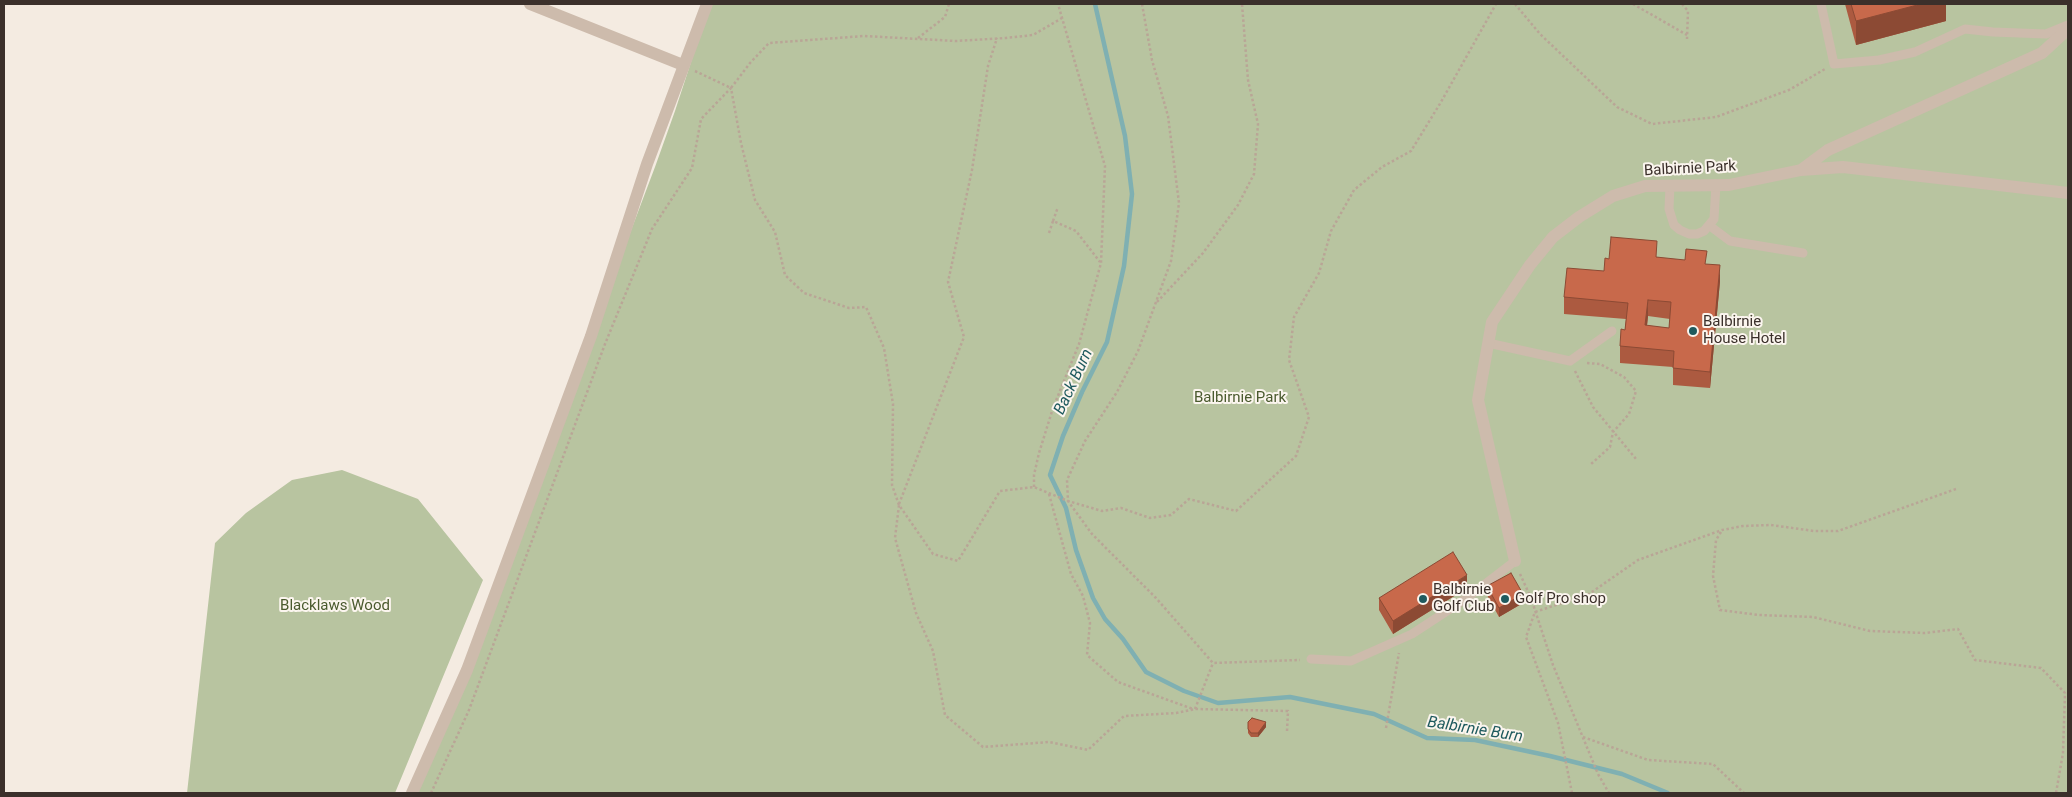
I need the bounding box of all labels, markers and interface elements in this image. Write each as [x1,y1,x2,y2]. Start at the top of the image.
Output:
street label: Balbirnie Park [1644,158,1736,180]
place label: Balbirnie House Hotel [1703,313,1786,348]
marker: Balbirnie House Hotel [1687,325,1699,337]
water label: Back Burn [1050,346,1098,418]
park label: Balbirnie Park [1194,389,1286,407]
place label: Balbirnie Golf Club [1433,581,1494,616]
place label: Golf Pro shop [1515,590,1606,608]
marker: Balbirnie Golf Club [1417,593,1429,605]
marker: Golf Pro shop [1499,593,1511,605]
park label: Blacklaws Wood [280,597,390,615]
water label: Balbirnie Burn [1426,713,1524,747]

